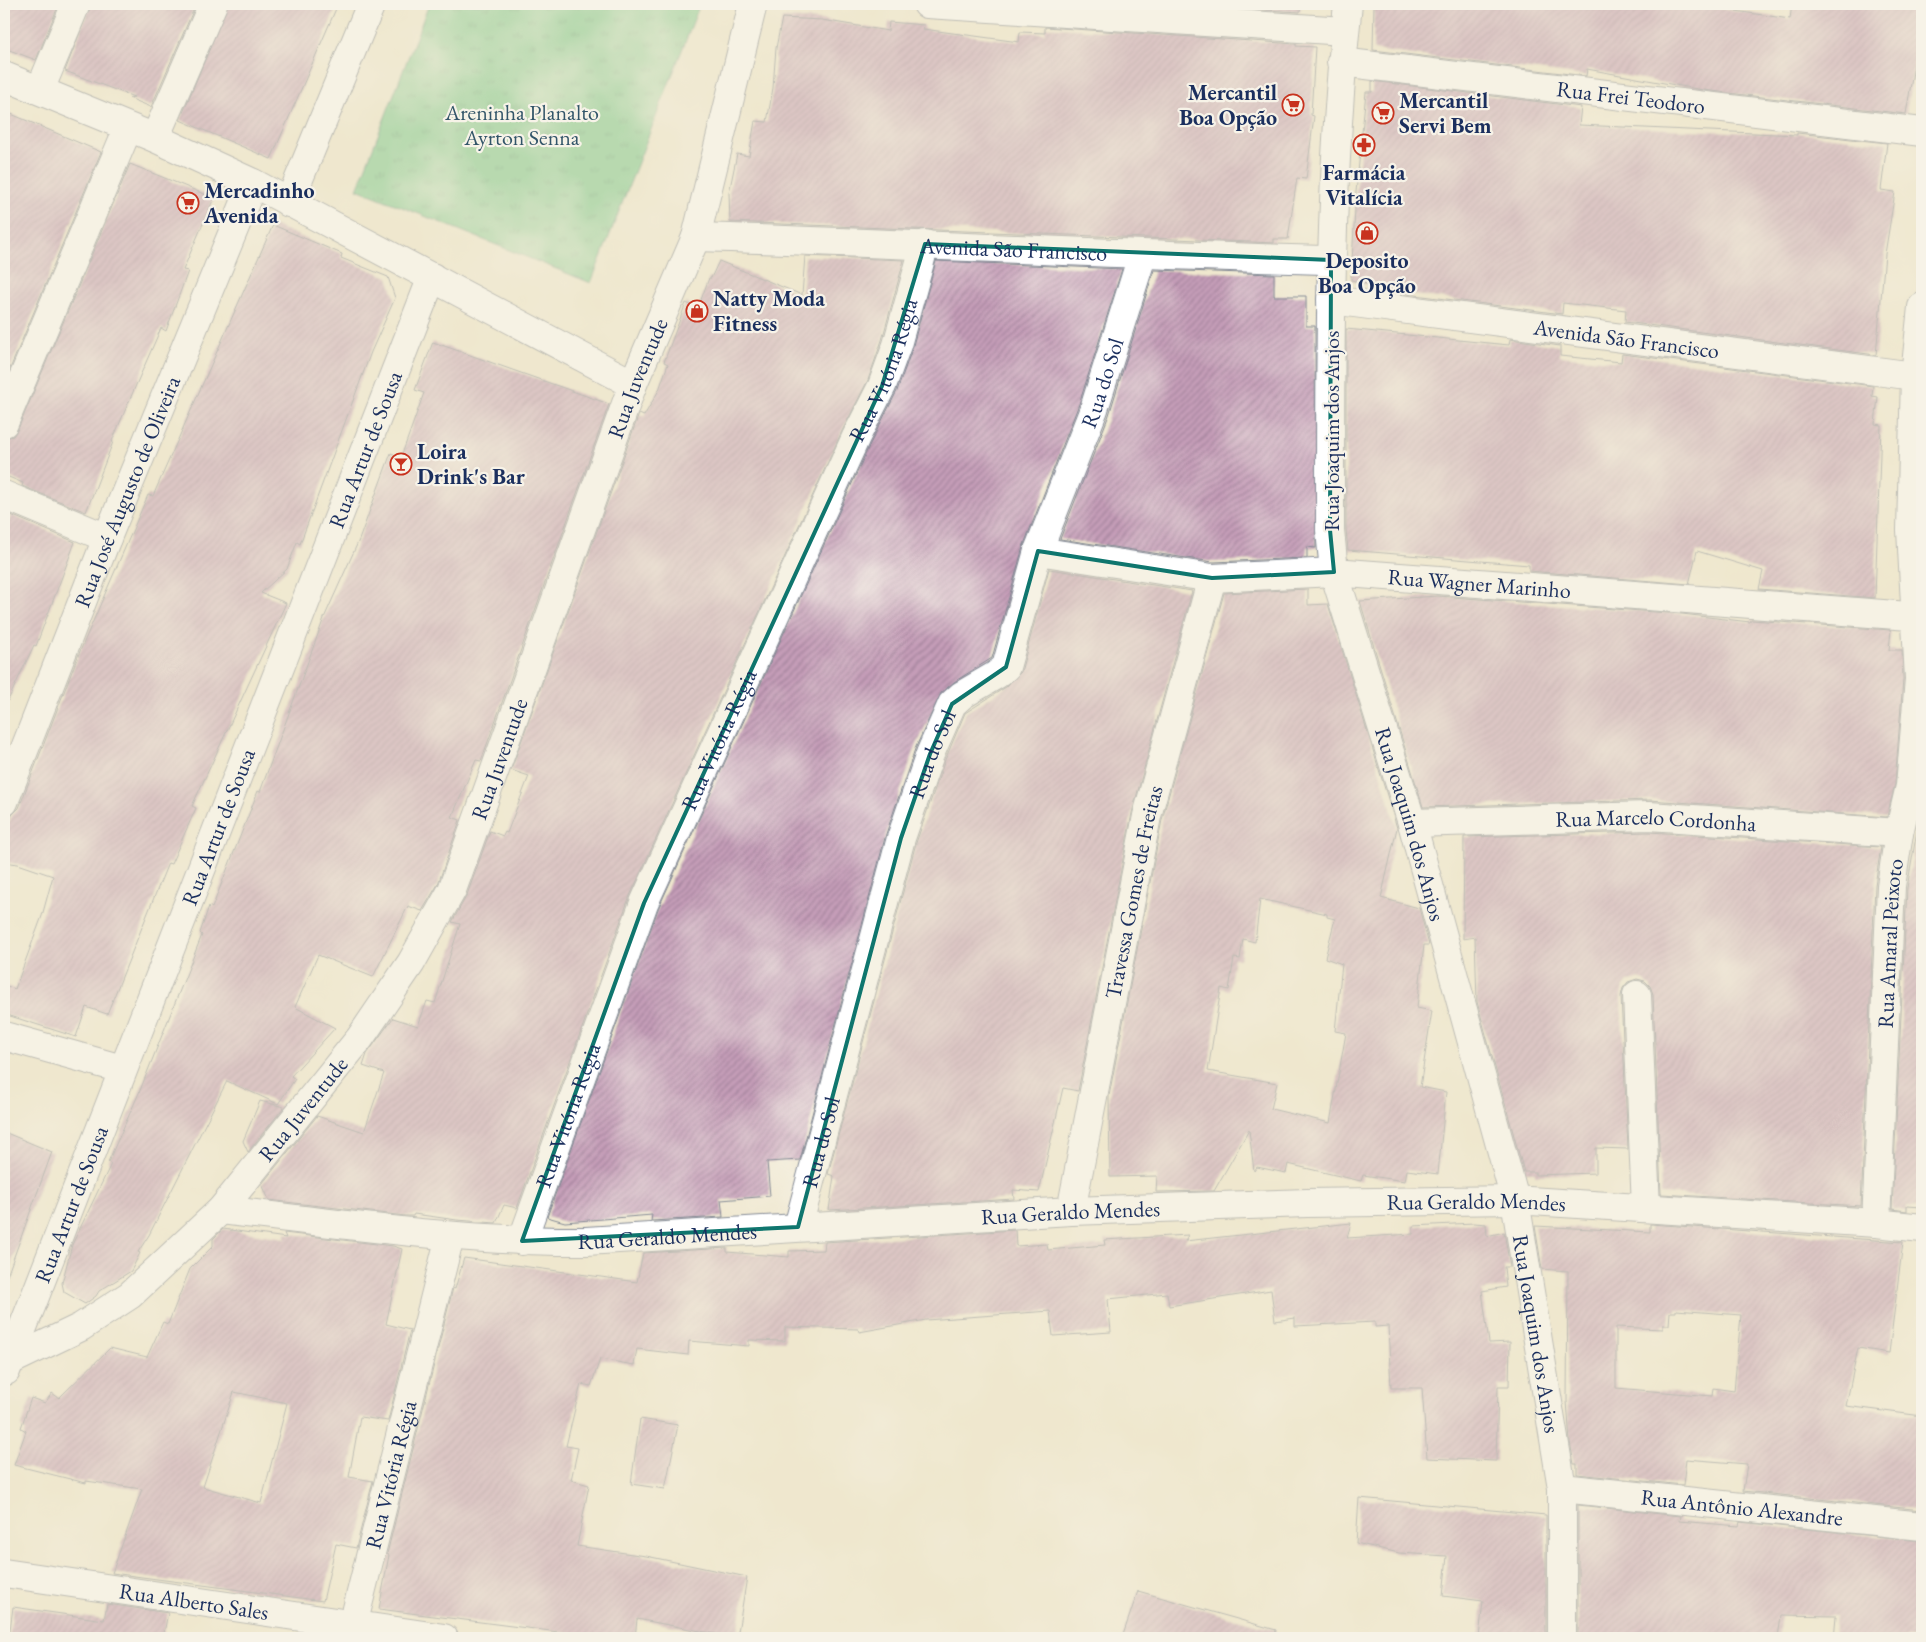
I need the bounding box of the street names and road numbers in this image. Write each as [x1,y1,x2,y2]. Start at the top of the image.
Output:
street label: Rua Frei Teodoro [1555,74,1707,120]
street label: Avenida São Francisco [919,231,1108,267]
street label: Rua Vitória Régia [842,295,924,447]
street label: Avenida São Francisco [1531,312,1721,365]
street label: Rua Juventude [600,313,674,442]
street label: Rua Joaquim dos Anjos [1317,331,1346,531]
street label: Rua do Sol [1074,334,1130,432]
street label: Rua Artur de Sousa [321,367,409,532]
street label: Rua José Augusto de Oliveira [67,371,187,611]
street label: Rua Wagner Marinho [1387,562,1572,605]
street label: Rua Vitória Régia [674,664,763,815]
street label: Rua Juventude [464,694,534,823]
street label: Rua do Sol [901,705,962,802]
street label: Rua Joaquim dos Anjos [1369,723,1453,924]
street label: Rua Artur de Sousa [174,744,262,909]
street label: Travessa Gomes de Freitas [1098,782,1169,1001]
street label: Rua Marcelo Cordonha [1555,801,1758,838]
street label: Rua Amaral Peixoto [1870,856,1909,1029]
street label: Rua Vitória Régia [528,1038,607,1191]
street label: Rua Juventude [251,1050,354,1167]
street label: Rua do Sol [795,1093,846,1191]
street label: Rua Artur de Sousa [27,1121,115,1287]
street label: Rua Geraldo Mendes [1386,1185,1567,1218]
street label: Rua Geraldo Mendes [980,1193,1161,1231]
street label: Rua Geraldo Mendes [578,1216,758,1256]
street label: Rua Joaquim dos Anjos [1506,1232,1567,1435]
street label: Rua Vitória Régia [358,1397,423,1552]
street label: Rua Antônio Alexandre [1640,1482,1845,1532]
street label: Rua Alberto Sales [117,1576,271,1626]

